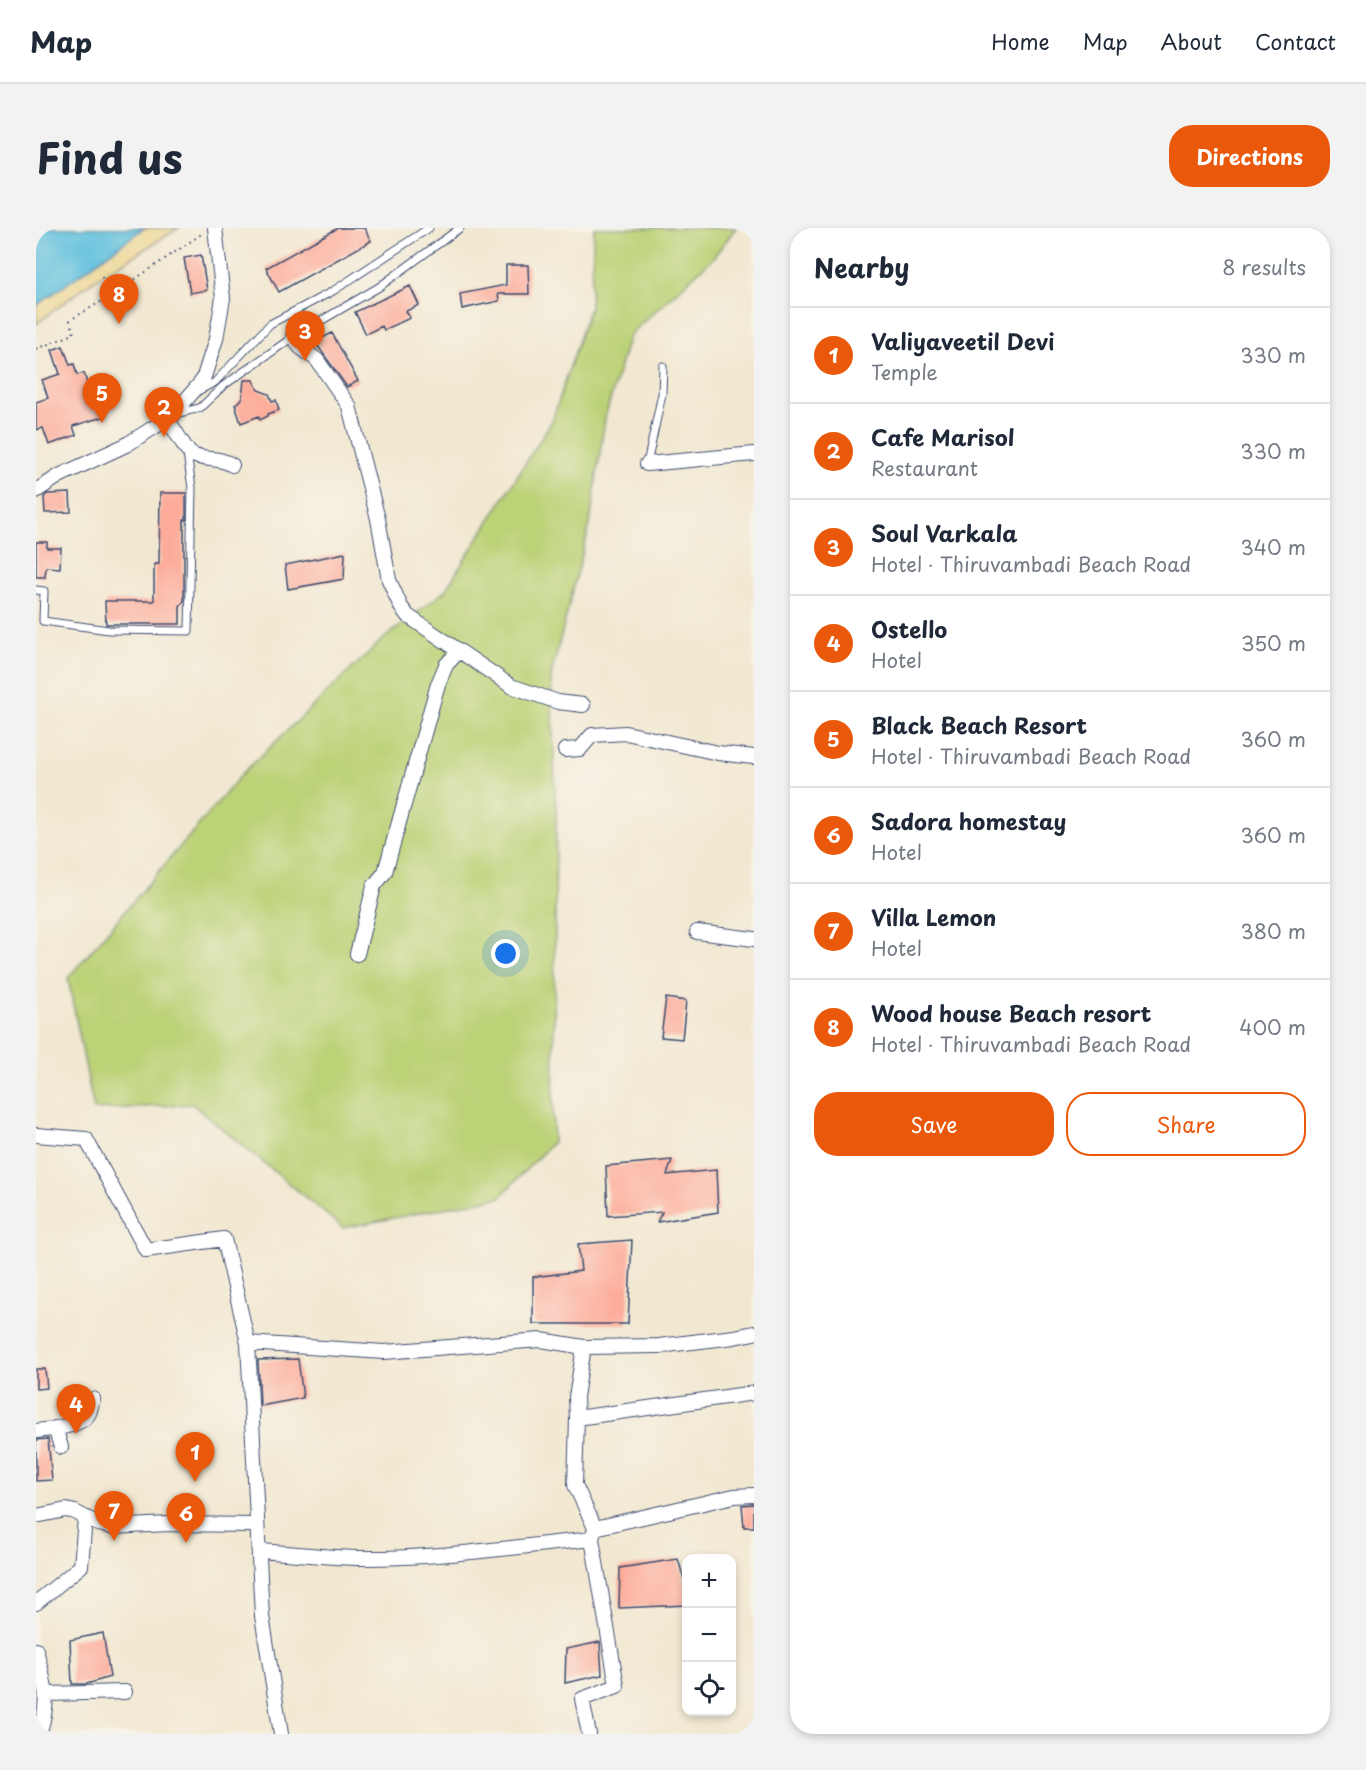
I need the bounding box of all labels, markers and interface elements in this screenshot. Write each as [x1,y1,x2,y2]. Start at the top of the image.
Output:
text: Map [30,20,92,63]
text: Home [991,25,1050,57]
text: Map [1083,25,1128,57]
text: About [1161,25,1222,57]
text: Contact [1255,25,1336,57]
text: Find us [36,125,183,188]
button: Directions [1169,125,1330,187]
text: Nearby [814,248,909,287]
text: 8 results [1222,252,1306,282]
pin: 8 [100,274,139,324]
pin: 3 [286,312,324,361]
text: Valiyaveetil Devi [871,324,1055,357]
text: 1 [829,340,838,370]
text: 330 m [1240,340,1306,370]
text: Temple [871,357,938,387]
pin: 5 [82,374,122,423]
pin: 2 [144,388,184,437]
text: Cafe Marisol [871,420,1014,453]
text: 2 [826,436,841,466]
text: 330 m [1240,436,1306,466]
text: Restaurant [871,453,978,483]
text: Soul Varkala [871,516,1017,549]
text: 3 [827,532,840,562]
text: 340 m [1241,532,1306,562]
text: Hotel · Thiruvambadi Beach Road [871,549,1191,579]
text: Ostello [871,612,947,645]
text: 4 [827,628,840,658]
text: 350 m [1241,628,1306,658]
text: Hotel [871,645,922,675]
text: Black Beach Resort [871,708,1087,741]
text: 5 [827,724,840,754]
text: 360 m [1240,724,1306,754]
text: Hotel · Thiruvambadi Beach Road [871,741,1191,771]
text: Sadora homestay [871,804,1066,837]
text: 6 [826,820,841,850]
text: 360 m [1240,820,1306,850]
text: Hotel [871,837,922,867]
text: Villa Lemon [871,900,996,933]
text: 7 [828,916,839,946]
text: 380 m [1240,916,1306,946]
text: Hotel [871,933,922,963]
your location [491,939,520,968]
text: Wood house Beach resort [871,996,1151,1029]
text: 8 [827,1012,840,1042]
text: 400 m [1239,1012,1306,1042]
text: Hotel · Thiruvambadi Beach Road [871,1029,1191,1059]
button: Save [814,1092,1054,1156]
button: Share [1066,1092,1306,1156]
pin: 4 [56,1384,96,1434]
pin: 1 [176,1432,214,1482]
pin: 7 [94,1492,134,1541]
pin: 6 [166,1494,206,1543]
map controls [682,1554,736,1716]
button: + [682,1554,736,1608]
button: − [682,1608,736,1662]
button: locate [682,1662,736,1716]

